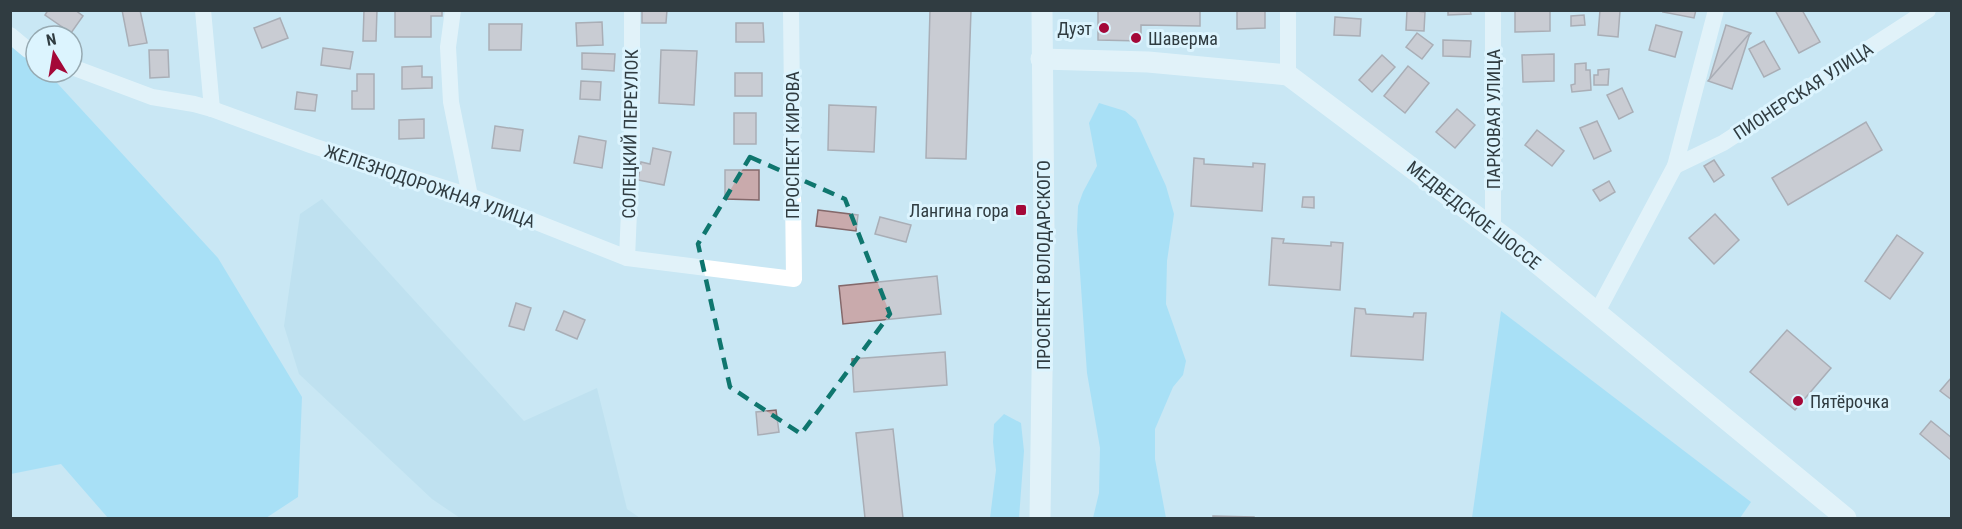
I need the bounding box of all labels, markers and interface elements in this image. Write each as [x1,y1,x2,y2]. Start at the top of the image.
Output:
place label: Дуэт [1057,18,1092,39]
marker: Дуэт [1097,21,1111,35]
north arrow [24,24,84,84]
place label: Шаверма [1148,28,1218,49]
text: N [45,30,58,50]
marker: Шаверма [1129,31,1143,45]
street label: ПИОНЕРСКАЯ УЛИЦА [1729,38,1877,144]
street label: ПАРКОВАЯ УЛИЦА [1483,48,1504,189]
street label: СОЛЕЦКИЙ ПЕРЕУЛОК [618,49,642,219]
street label: ПРОСПЕКТ КИРОВА [782,71,803,219]
street label: ЖЕЛЕЗНОДОРОЖНАЯ УЛИЦА [322,140,539,232]
street label: МЕДВЕДСКОЕ ШОССЕ [1403,156,1545,274]
street label: ПРОСПЕКТ ВОЛОДАРСКОГО [1033,160,1054,370]
place label: Лангина гора [909,200,1009,221]
marker: Лангина гора [1014,203,1028,217]
place label: Пятёрочка [1810,391,1889,412]
marker: Пятёрочка [1791,394,1805,408]

